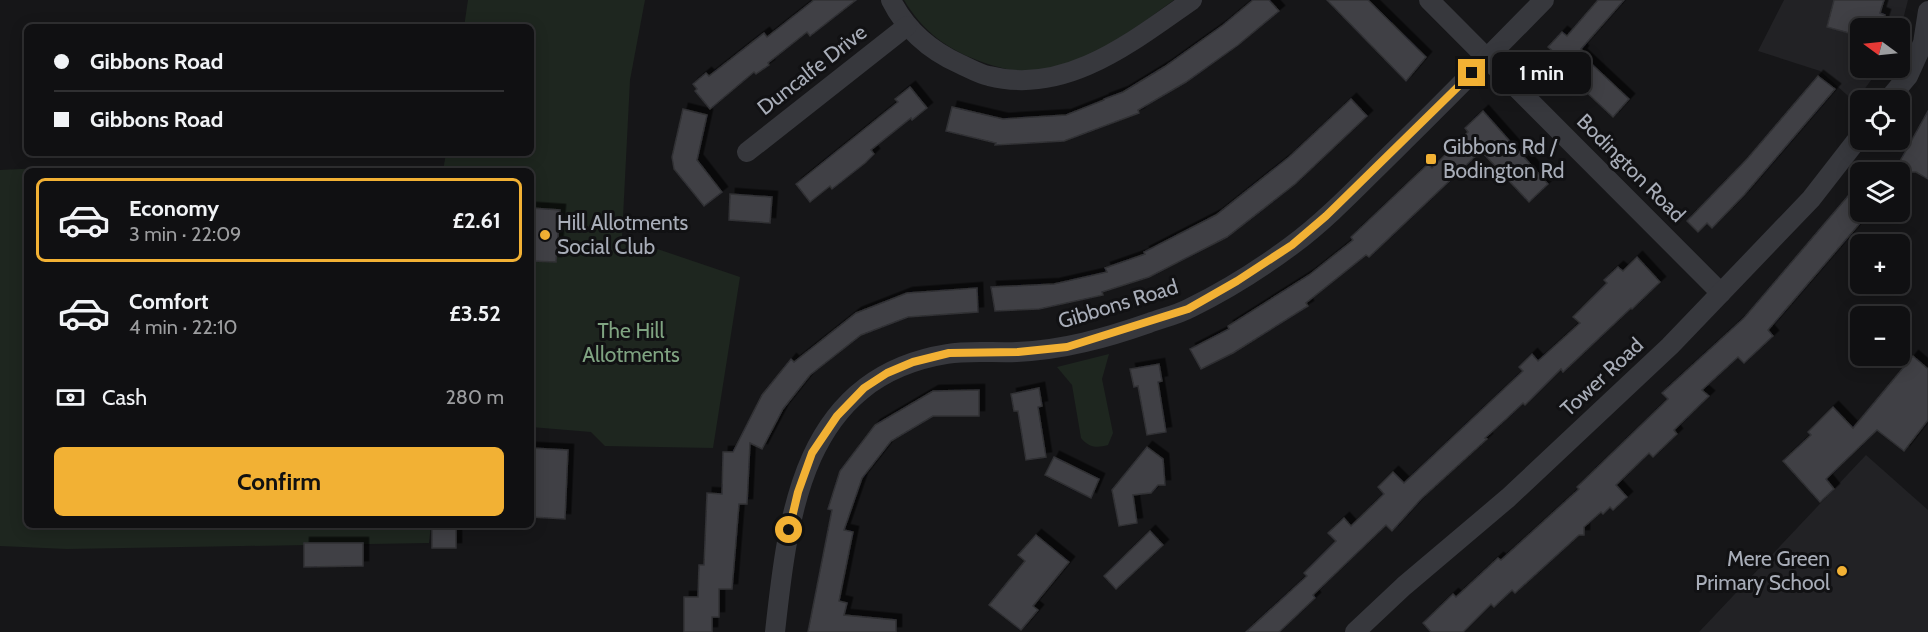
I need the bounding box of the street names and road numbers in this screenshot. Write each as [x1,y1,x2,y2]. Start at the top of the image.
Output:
street label: Duncalfe Drive [752,19,872,120]
street label: Bodington Road [1572,108,1691,227]
street label: Gibbons Road [1055,273,1181,334]
street label: Tower Road [1555,332,1648,421]

